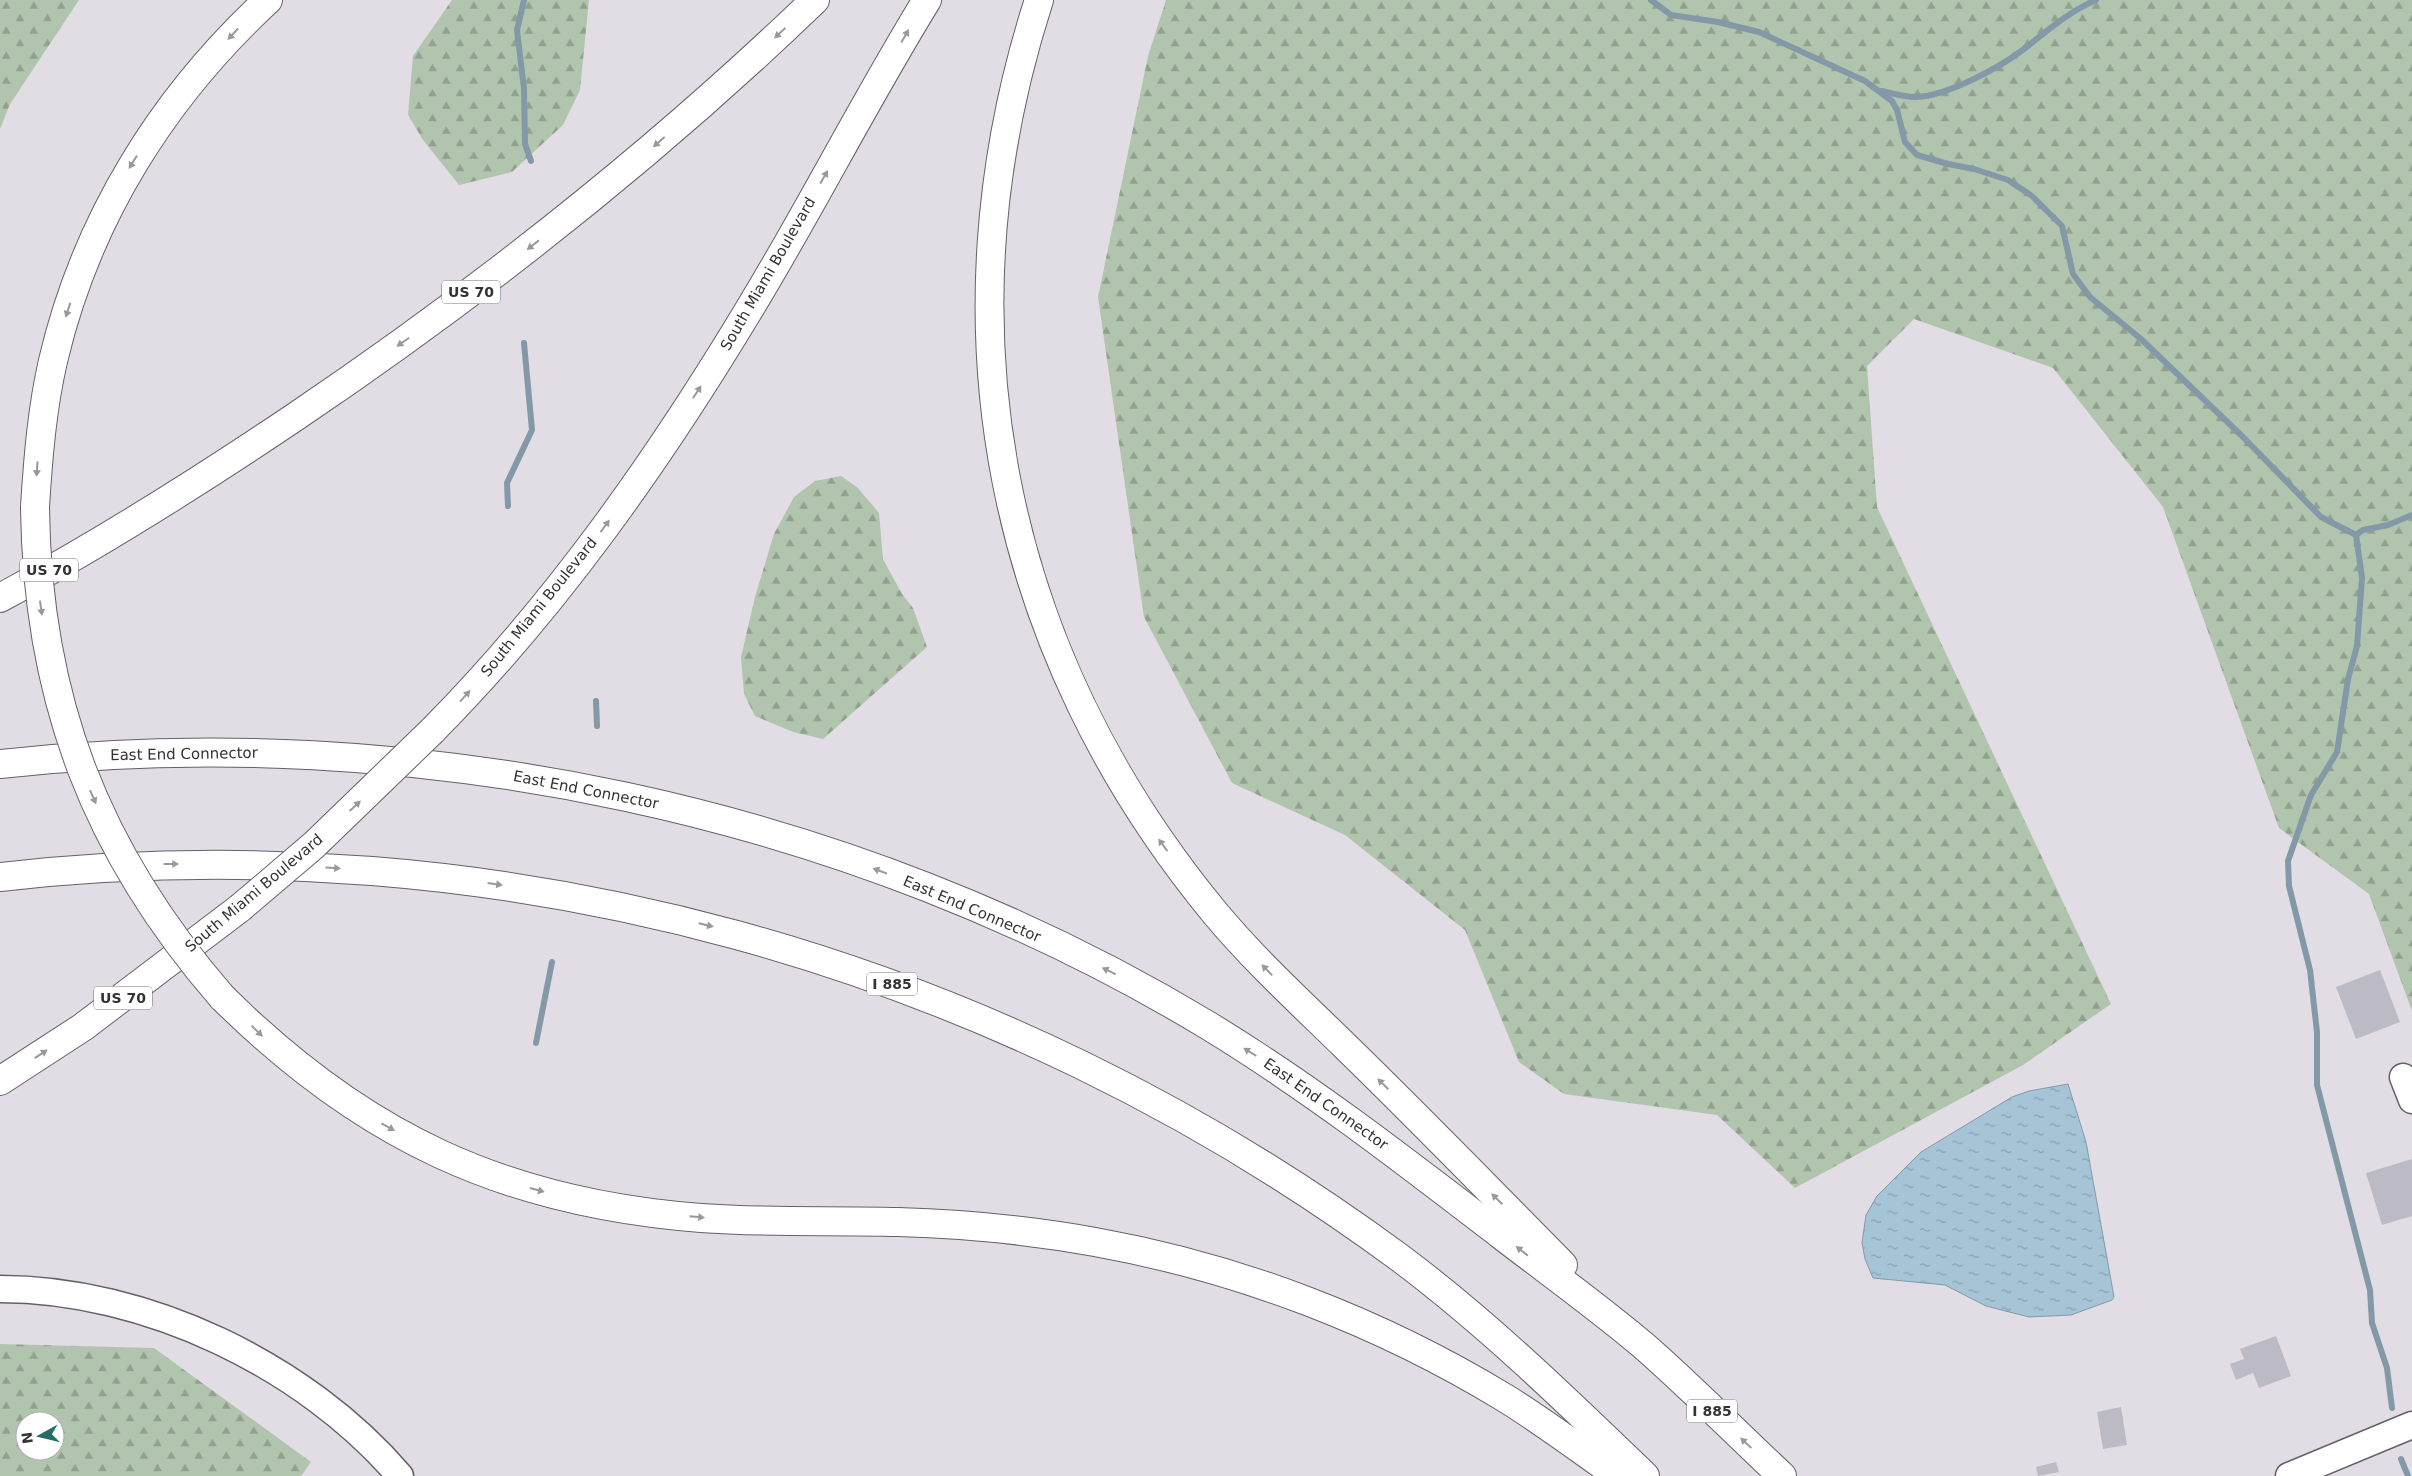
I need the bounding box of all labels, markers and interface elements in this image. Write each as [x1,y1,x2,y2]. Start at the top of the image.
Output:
one-way arrow [227,27,239,39]
one-way arrow [774,27,786,39]
one-way arrow [901,30,910,43]
one-way arrow [652,136,665,147]
one-way arrow [129,155,138,168]
one-way arrow [820,171,829,184]
street label: South Miami Boulevard [717,194,819,354]
one-way arrow [527,239,540,250]
road number: US 70 [442,280,500,304]
one-way arrow [64,303,72,318]
one-way arrow [396,337,410,347]
one-way arrow [692,386,702,399]
one-way arrow [33,461,41,477]
one-way arrow [600,519,610,533]
street label: South Miami Boulevard [477,534,601,680]
road number: US 70 [20,558,78,582]
one-way arrow [37,600,45,616]
one-way arrow [460,689,471,702]
street label: East End Connector [110,744,259,764]
street label: East End Connector [512,767,661,813]
one-way arrow [90,790,98,804]
one-way arrow [349,800,361,812]
street label: South Miami Boulevard [182,830,326,956]
one-way arrow [1158,838,1168,852]
one-way arrow [163,860,179,868]
one-way arrow [325,864,341,872]
one-way arrow [872,867,887,875]
street label: East End Connector [900,872,1044,946]
one-way arrow [487,881,503,889]
one-way arrow [698,921,713,929]
one-way arrow [1261,965,1273,977]
one-way arrow [1101,967,1116,975]
road number: I 885 [867,972,917,996]
road number: US 70 [94,986,152,1010]
one-way arrow [251,1025,263,1037]
one-way arrow [1243,1047,1256,1056]
one-way arrow [34,1050,47,1059]
street label: East End Connector [1260,1054,1392,1154]
one-way arrow [1377,1078,1389,1090]
one-way arrow [380,1123,395,1131]
one-way arrow [529,1186,545,1194]
one-way arrow [1492,1193,1504,1205]
one-way arrow [689,1213,705,1221]
one-way arrow [1515,1246,1528,1256]
road number: I 885 [1687,1400,1737,1422]
north arrow [15,1411,65,1461]
text: N [18,1431,36,1445]
one-way arrow [1741,1437,1753,1449]

